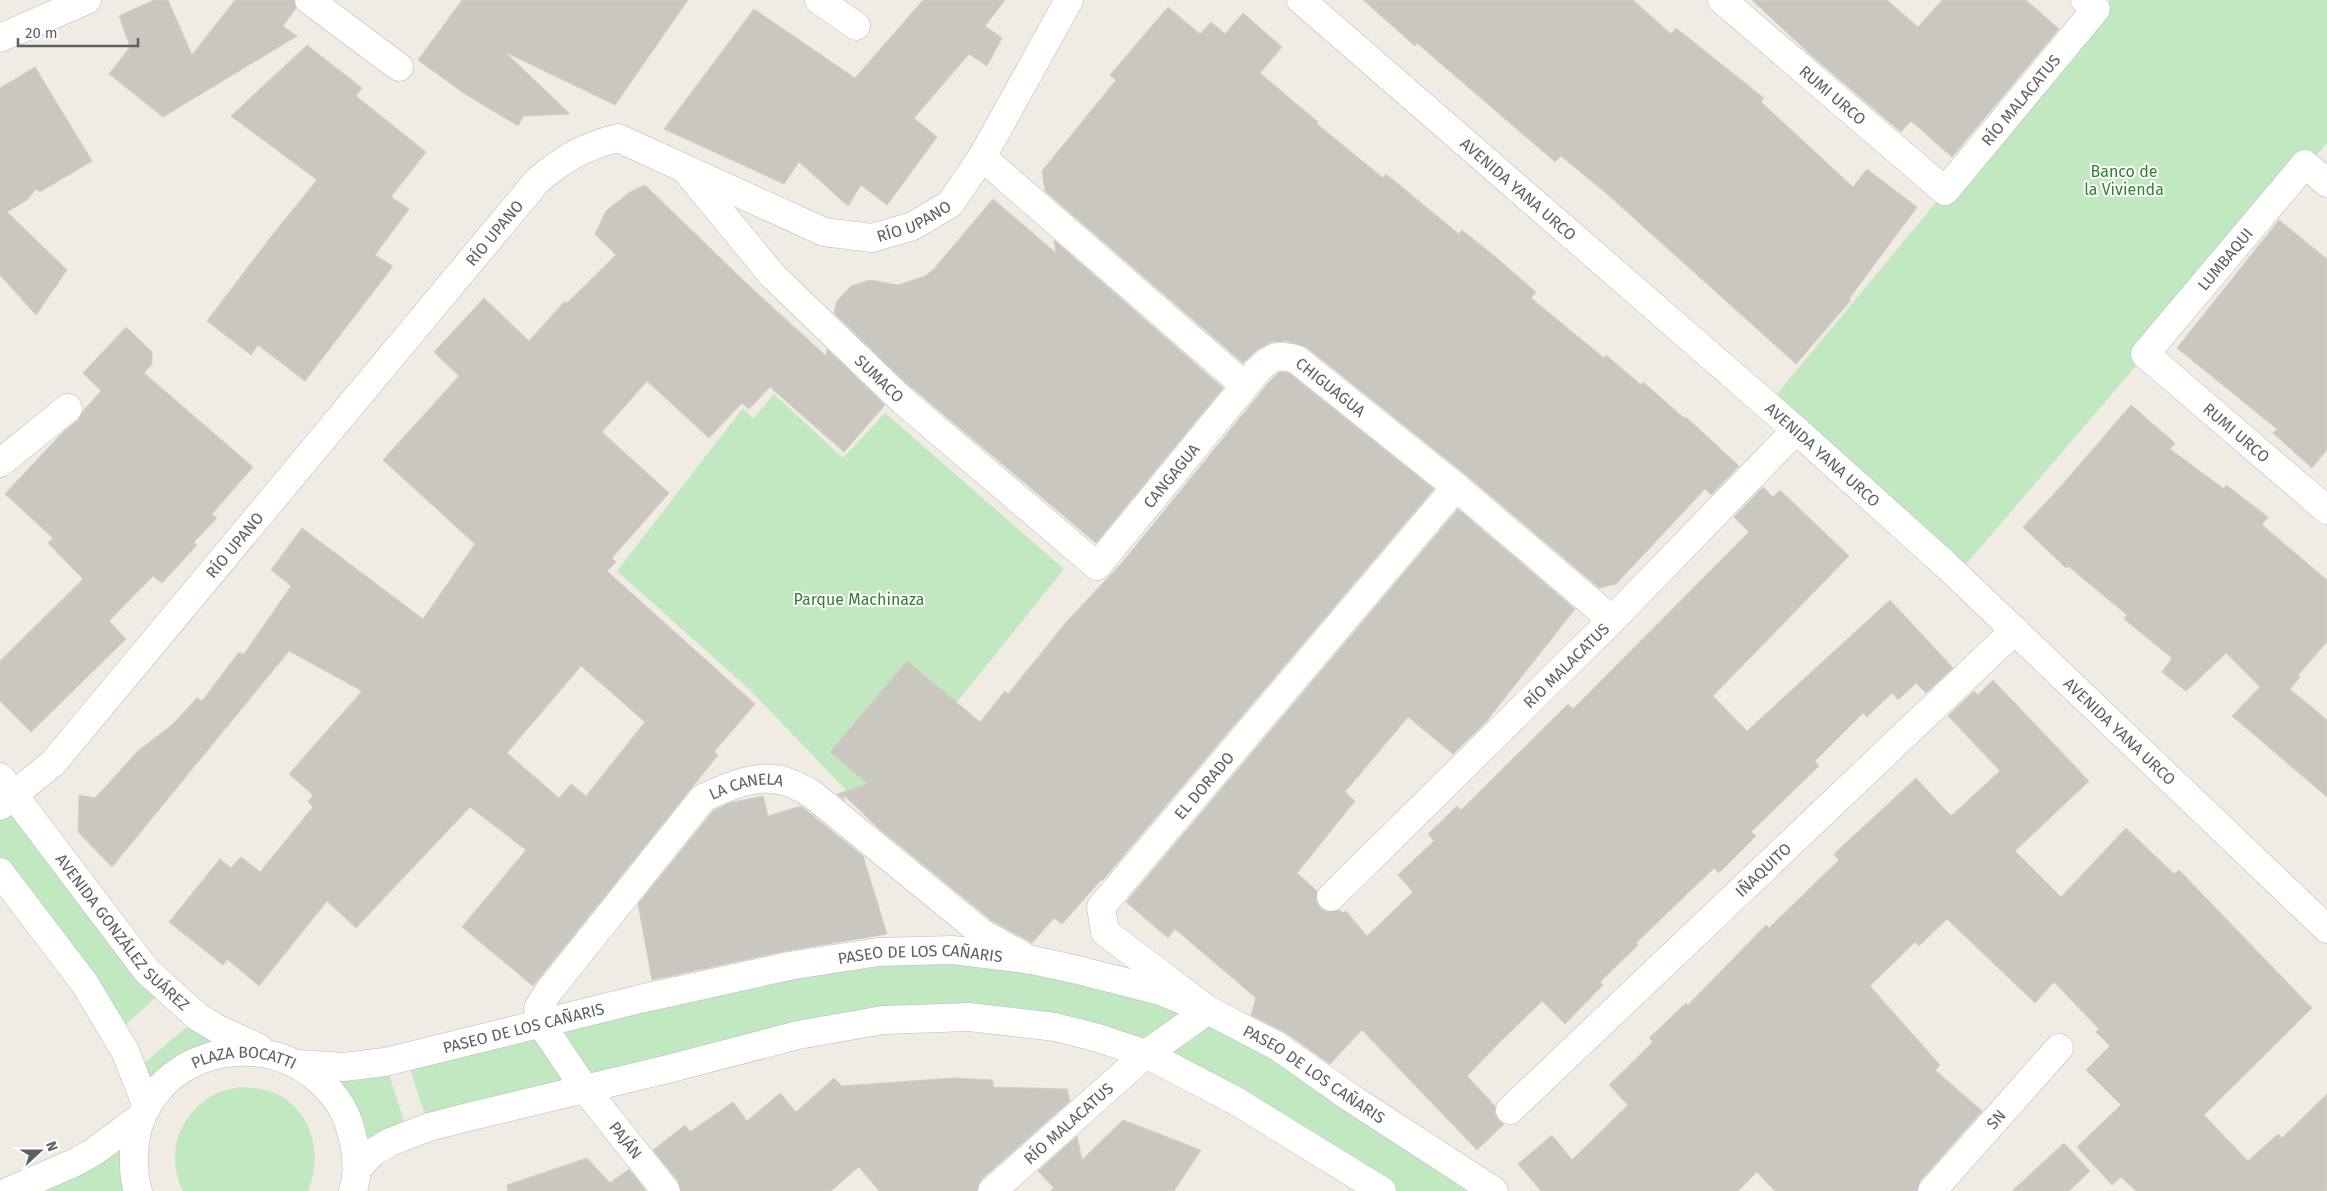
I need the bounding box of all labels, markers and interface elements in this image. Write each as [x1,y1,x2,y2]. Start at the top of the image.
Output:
scale bar [18,15,138,47]
text: 20 m [25,24,58,42]
street label: RÍO MALACATUS [1978,50,2065,150]
street label: RUMI URCO [1795,62,1870,129]
street label: AVENIDA YANA URCO [1456,134,1580,245]
park label: Banco de la Vivienda [2084,162,2164,199]
street label: RÍO UPANO [462,196,527,270]
street label: RÍO UPANO [875,197,955,246]
street label: LUMBAQUI [2194,224,2257,294]
street label: SUMACO [851,351,908,407]
street label: CHIGUAGUA [1292,354,1370,421]
street label: AVENIDA YANA URCO [1761,399,1884,511]
street label: RUMI URCO [2199,399,2273,467]
street label: CANGAGUA [1139,439,1204,512]
street label: RÍO UPANO [202,508,268,582]
park label: Parque Machinaza [794,590,924,609]
street label: RÍO MALACATUS [1519,619,1614,712]
street label: AVENIDA YANA URCO [2060,674,2179,789]
street label: EL DORADO [1170,748,1238,823]
street label: LA CANELA [706,769,786,804]
street label: IÑAQUITO [1731,839,1795,901]
street label: AVENIDA GONZÁLEZ SUÁREZ [51,850,193,1015]
street label: PASEO DE LOS CAÑARIS [836,941,1004,968]
street label: PASEO DE LOS CAÑARIS [441,999,607,1057]
street label: PASEO DE LOS CAÑARIS [1240,1021,1389,1128]
street label: PLAZA BOCATTI [188,1043,300,1073]
street label: RÍO MALACATUS [1020,1079,1117,1168]
street label: SN [1982,1106,2010,1133]
street label: PAJÁN [605,1117,647,1163]
north arrow [15,1126,65,1176]
text: N [42,1139,61,1154]

